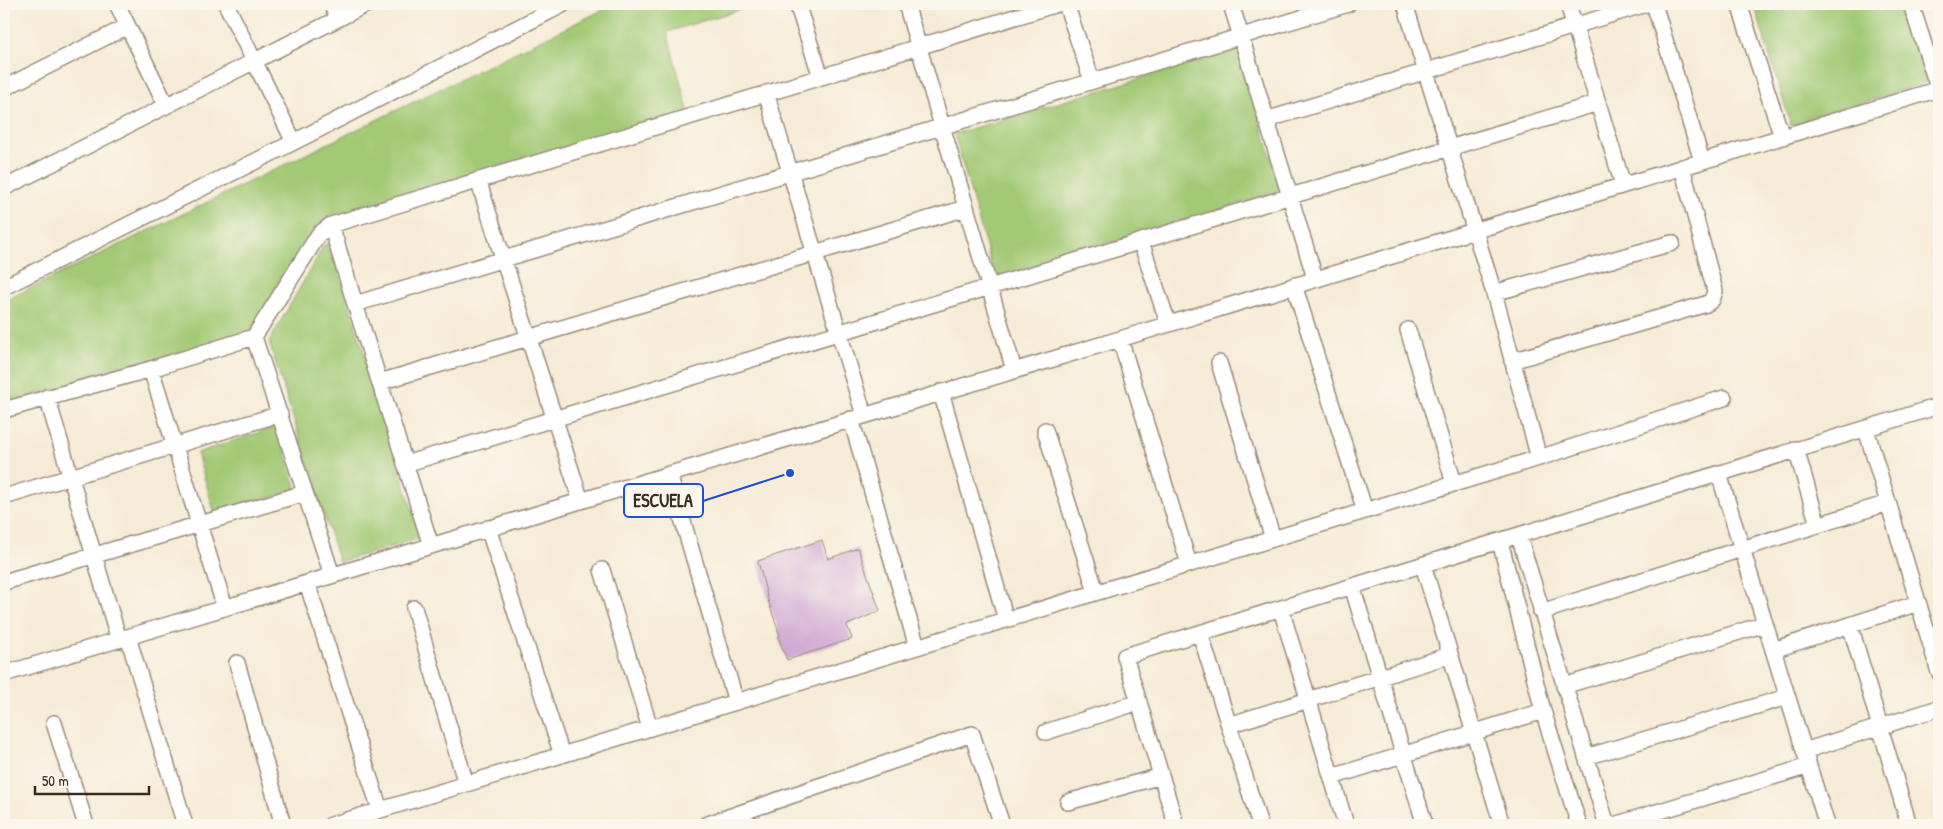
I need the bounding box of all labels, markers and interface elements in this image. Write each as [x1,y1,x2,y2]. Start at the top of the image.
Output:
callout: ESCUELA [624,484,703,517]
text: ESCUELA [633,488,693,513]
scale bar [35,764,149,796]
text: 50 m [42,770,69,791]

